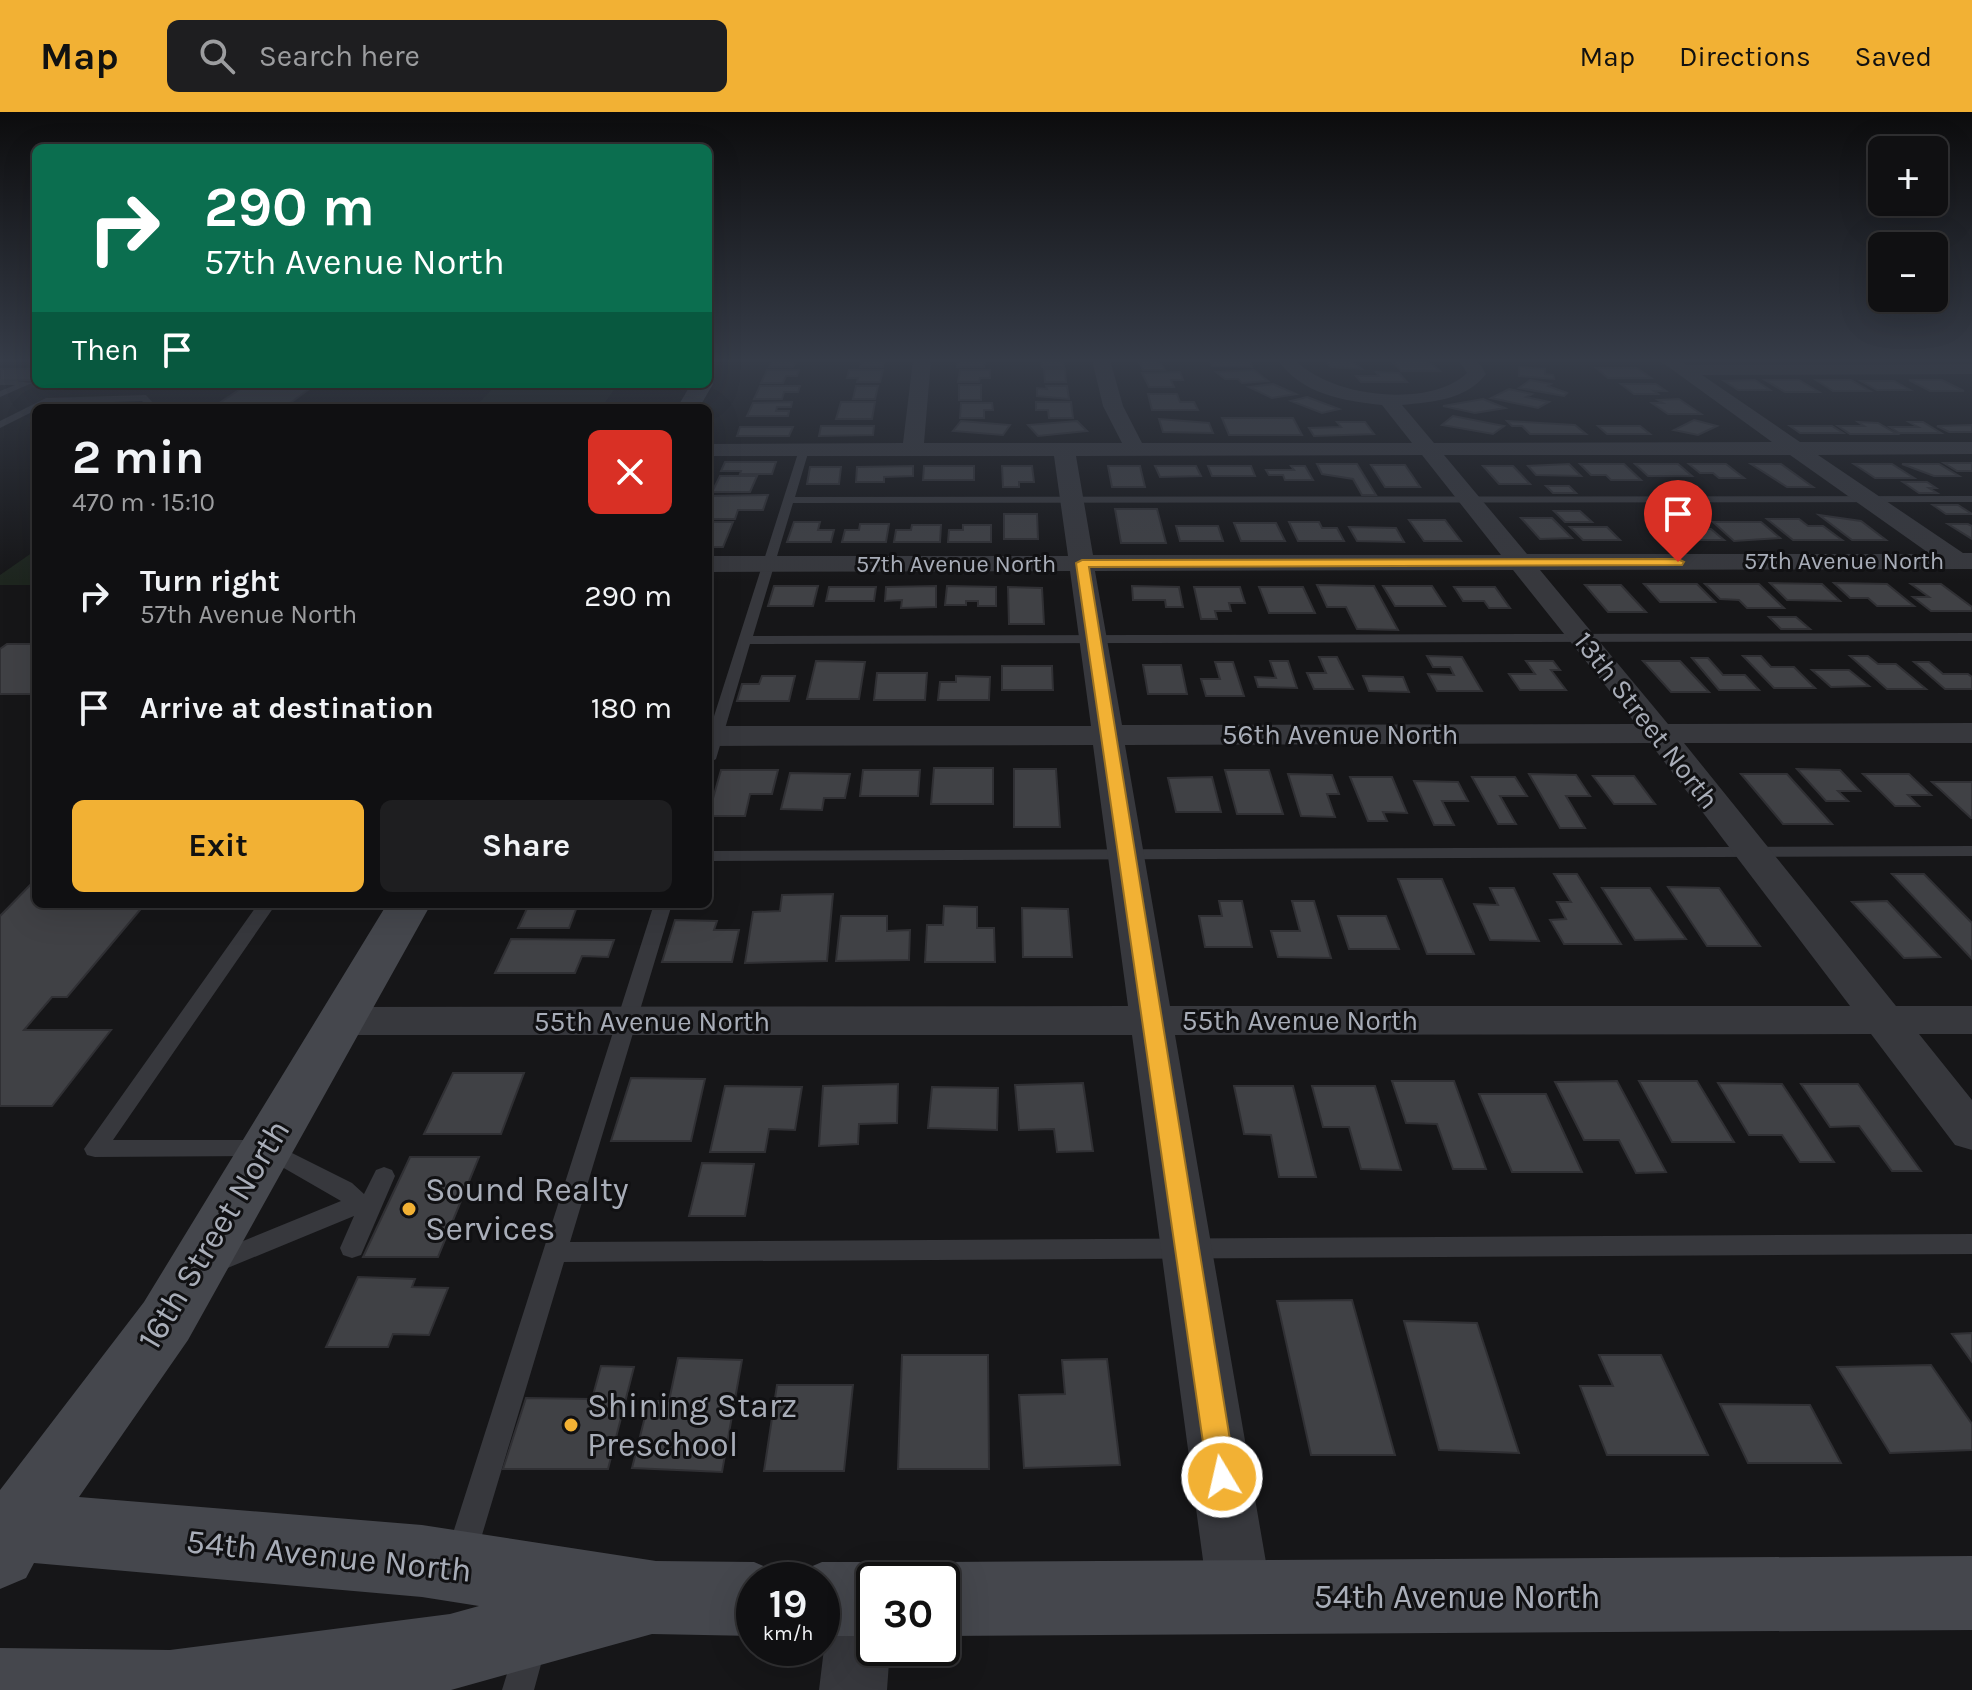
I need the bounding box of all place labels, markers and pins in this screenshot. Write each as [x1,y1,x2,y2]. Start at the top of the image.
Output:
pin [1644,480,1712,562]
place label: Sound Realty Services [425,1170,629,1249]
marker: Sound Realty Services [400,1200,418,1218]
place label: Shining Starz Preschool [587,1386,797,1465]
marker: Shining Starz Preschool [562,1416,580,1434]

